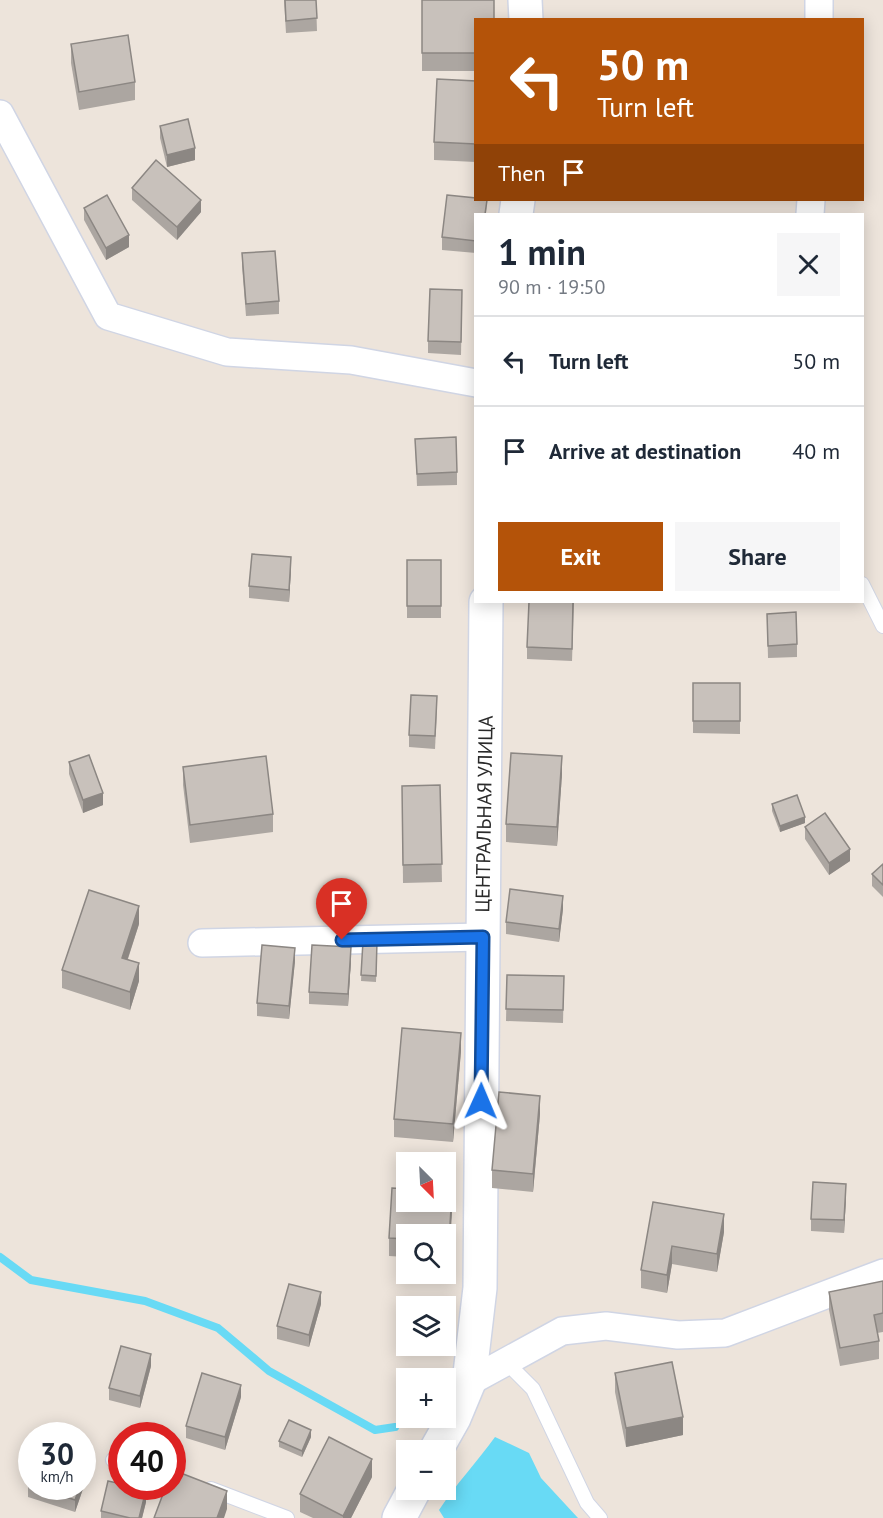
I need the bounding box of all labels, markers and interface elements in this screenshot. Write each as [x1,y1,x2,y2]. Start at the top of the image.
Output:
text: 50 m [597,37,689,92]
icon: left [498,42,576,120]
text: Turn left [597,90,694,124]
icon: arrive [557,156,590,189]
text: Then [498,159,545,187]
text: 1 min [498,228,586,275]
button: close [777,233,840,296]
text: 90 m · 19:50 [498,274,605,300]
icon: left [498,345,531,378]
text: Turn left [549,347,629,375]
text: 50 m [792,347,840,375]
icon: arrive [498,435,531,468]
text: Arrive at destination [549,437,741,465]
text: 40 m [792,437,840,465]
button: Exit [498,522,663,591]
button: Share [675,522,840,591]
street label: ЦЕНТРАЛЬНАЯ УЛИЦА [469,715,499,913]
pin [316,878,367,940]
icon: arrive [325,887,358,920]
position arrow [449,1069,513,1133]
north arrow [396,1152,456,1212]
map controls [396,1152,456,1500]
button: search [396,1224,456,1284]
button: layers [396,1296,456,1356]
button: + [396,1368,456,1428]
speed limit sign: 40 [108,1422,186,1500]
text: 30 [40,1434,74,1473]
button: − [396,1440,456,1500]
text: km/h [41,1467,73,1486]

